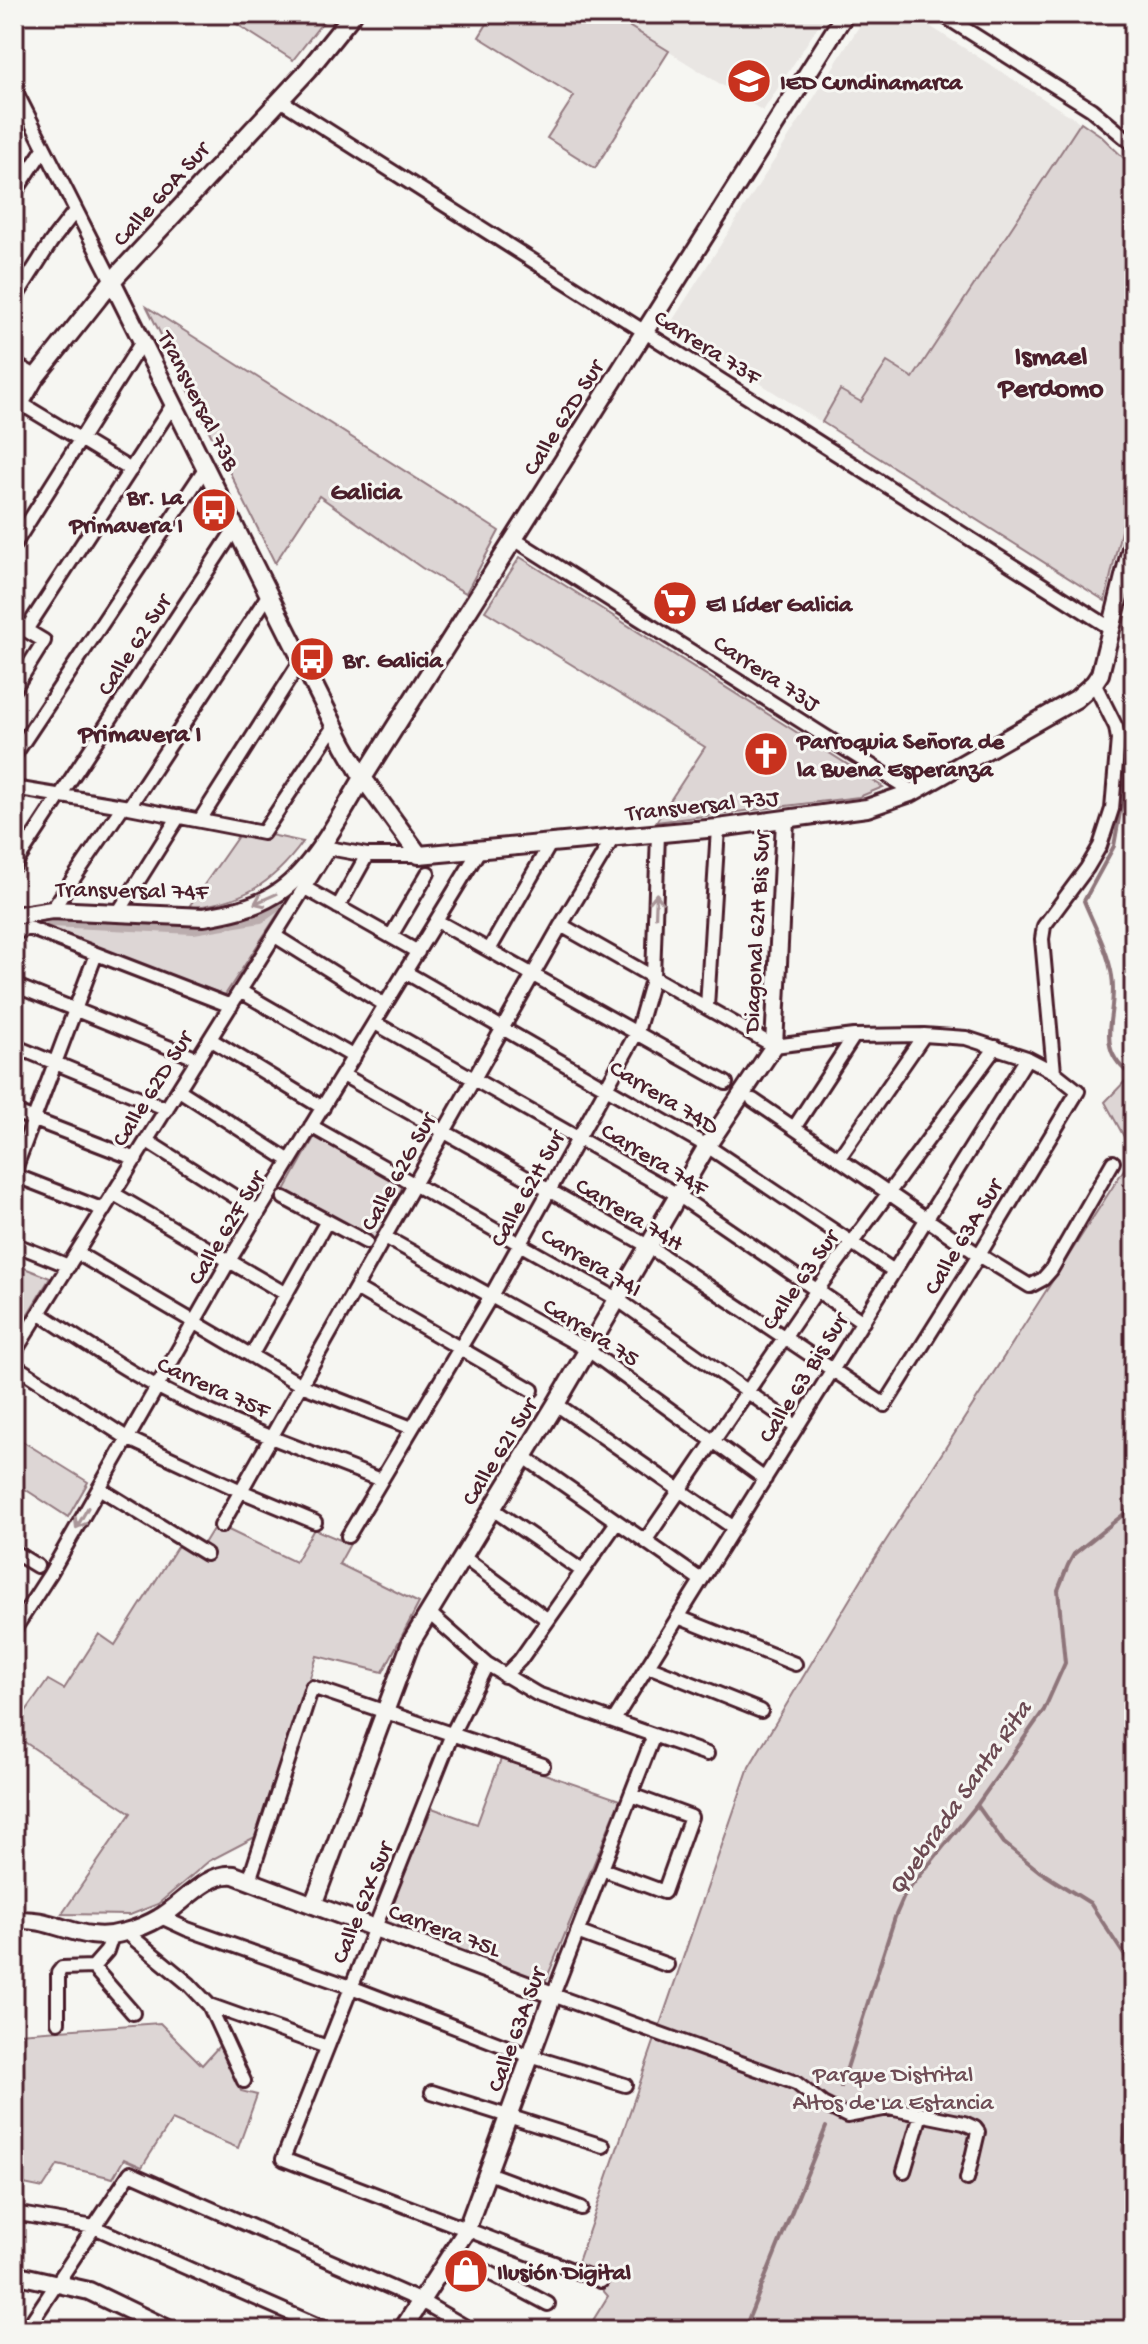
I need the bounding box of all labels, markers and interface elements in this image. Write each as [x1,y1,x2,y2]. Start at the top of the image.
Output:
school or university icon: IED Cundinamarca [725,57,773,105]
place label: IED Cundinamarca [780,70,964,99]
street label: Calle 60A Sur [108,135,219,254]
street label: Carrera 73F [647,305,766,394]
street label: Transversal 73B [148,325,245,477]
district label: Ismael Perdomo [996,342,1104,407]
street label: Calle 62D Sur [518,353,613,482]
district label: Galicia [330,479,403,510]
place label: Br. La Primavera I [67,485,185,542]
bus stop icon: Br. La Primavera I [190,486,238,534]
supermarket icon: El Líder Galicia [651,579,699,627]
street label: Calle 62 Sur [92,587,181,702]
place label: El Líder Galicia [706,592,854,621]
street label: Carrera 73J [707,630,825,721]
bus stop icon: Br. Galicia [288,635,336,683]
place label: Br. Galicia [342,648,444,677]
district label: Primavera I [76,721,202,752]
place label: Parroquia Señora de la Buena Esperanza [795,729,1006,786]
church icon: Parroquia Señora de la Buena Esperanza [742,730,790,778]
street label: Transversal 73J [623,785,782,830]
street label: Diagonal 62H Bis Sur [739,828,778,1036]
street label: Transversal 74F [54,877,210,908]
one-way arrow [648,892,663,919]
one-way arrow [253,893,277,908]
street label: Calle 62D Sur [107,1024,202,1153]
street label: Carrera 74D [603,1055,724,1143]
street label: Calle 62G Sur [356,1106,446,1237]
street label: Carrera 74F [595,1118,713,1205]
street label: Calle 62H Sur [485,1124,574,1253]
street label: Calle 62F Sur [183,1164,275,1291]
street label: Carrera 74H [569,1172,688,1260]
street label: Calle 63A Sur [919,1172,1012,1301]
street label: Carrera 74I [534,1223,646,1305]
street label: Calle 63 Sur [757,1223,848,1337]
street label: Carrera 75 [537,1293,644,1375]
street label: Calle 63 Bis Sur [753,1306,858,1449]
street label: Carrera 75F [152,1351,275,1428]
street label: Calle 62I Sur [457,1392,547,1512]
one-way arrow [74,1506,90,1529]
water label: Quebrada Santa Rita [883,1695,1041,1903]
street label: Calle 62K Sur [327,1836,403,1968]
street label: Carrera 75L [384,1899,505,1966]
street label: Calle 63A Sur [482,1962,555,2096]
park label: Parque Distrital Altos de La Estancia [792,2062,994,2119]
shop icon: Ilusión Digital [442,2247,490,2295]
place label: Ilusión Digital [497,2260,631,2289]

